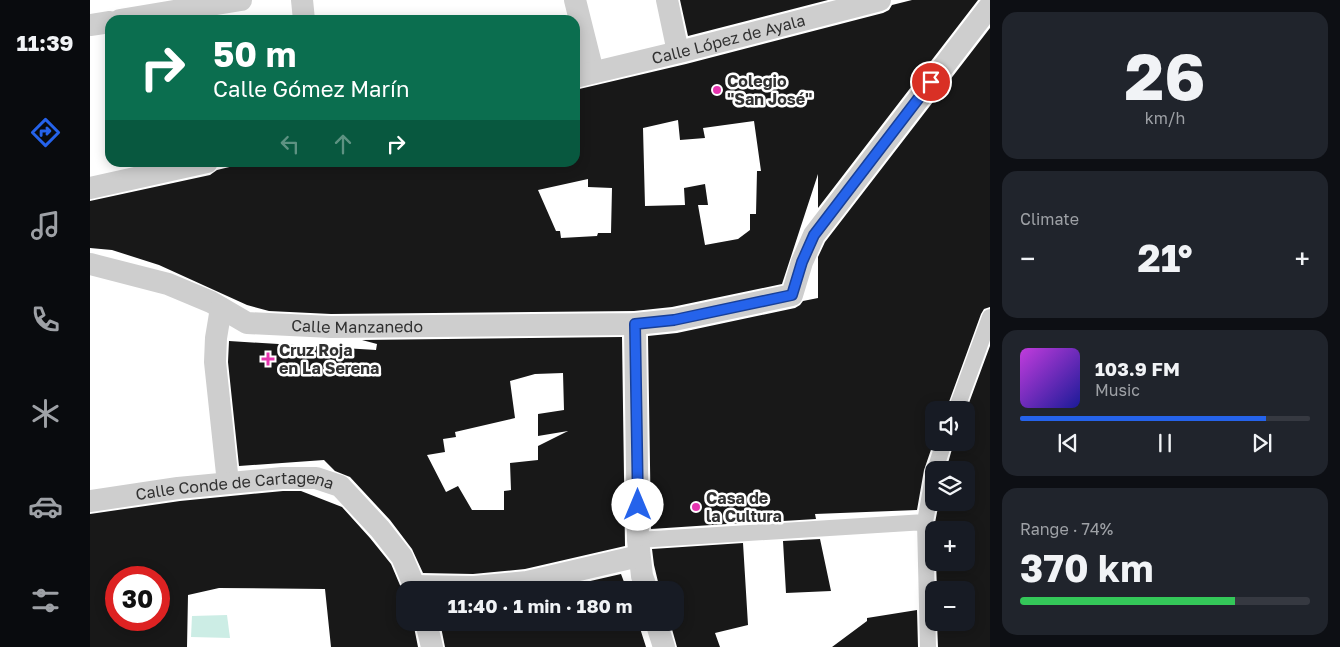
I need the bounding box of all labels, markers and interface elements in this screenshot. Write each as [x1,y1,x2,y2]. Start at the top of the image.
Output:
street label: Calle López de Ayala [650,10,807,68]
text: 11:39 [16,29,74,56]
text: 50 m [213,33,296,75]
icon: right [130,35,195,100]
text: 26 [1125,36,1205,114]
pin [910,61,952,103]
icon: arrive [917,68,945,96]
place label: Colegio "San José" [727,71,812,109]
text: Calle Gómez Marín [213,75,410,102]
marker: Colegio "San José" [711,84,723,96]
text: km/h [1145,108,1185,128]
icon: directions [28,115,63,150]
icon: left [276,130,304,158]
icon: ahead [329,130,357,158]
icon: right [382,130,410,158]
icon: music [28,208,63,243]
text: Climate [1020,209,1079,229]
text: 21° [1138,235,1193,280]
text: − [1020,242,1035,275]
text: + [1295,242,1310,275]
icon: phone [28,302,63,337]
street label: Calle Manzanedo [291,315,423,337]
place label: Cruz Roja en La Serena [279,340,379,378]
marker: Cruz Roja en La Serena [261,352,275,366]
text: 103.9 FM [1095,357,1180,380]
text: Music [1095,380,1140,400]
icon: climate [28,396,63,431]
map controls [925,401,975,631]
button: sound [925,401,975,451]
icon: previous [1054,429,1082,457]
icon: pause [1151,429,1179,457]
icon: next [1248,429,1276,457]
button: layers [925,461,975,511]
street label: Calle Conde de Cartagena [134,468,337,504]
position arrow [611,478,663,530]
place label: Casa de la Cultura [706,488,782,526]
icon: car [28,489,63,524]
marker: Casa de la Cultura [690,501,702,513]
text: Range · 74% [1020,519,1113,539]
button: + [925,521,975,571]
text: 370 km [1020,545,1153,590]
speed limit sign: 30 [105,566,170,631]
button: − [925,581,975,631]
icon: filters [28,583,63,618]
text: 11:40 · 1 min · 180 m [448,594,632,617]

